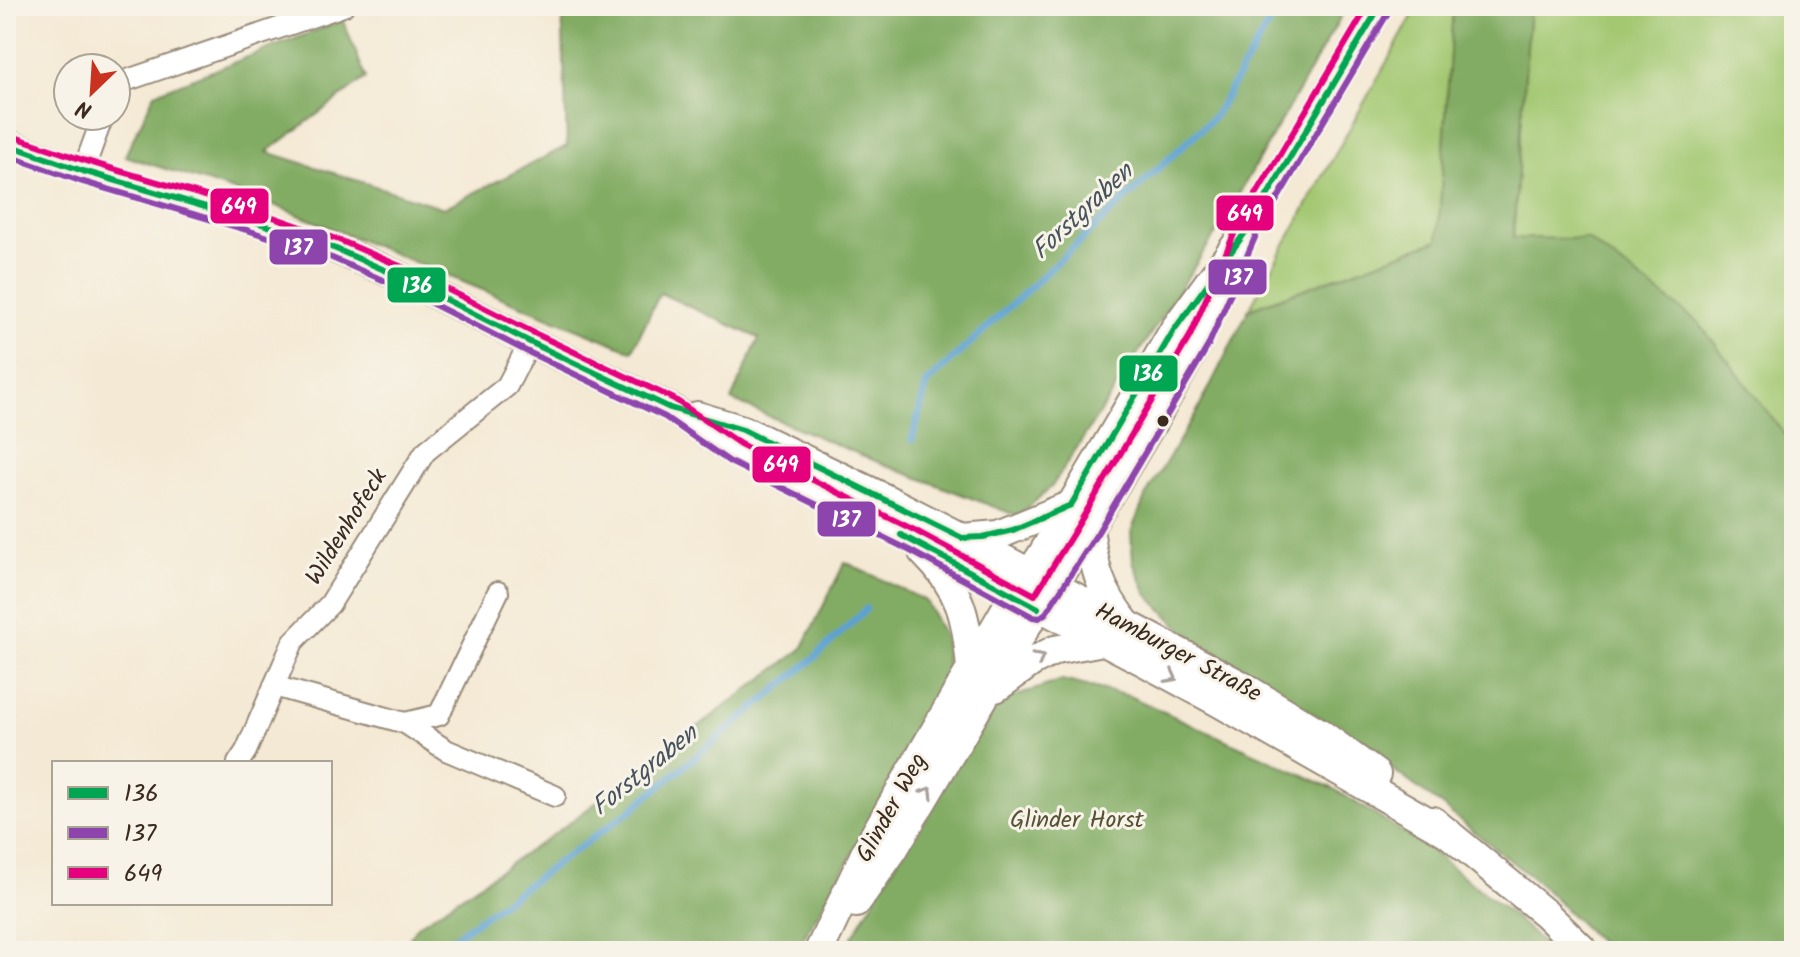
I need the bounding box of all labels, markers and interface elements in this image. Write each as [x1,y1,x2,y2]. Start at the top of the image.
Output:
north arrow [52,52,132,132]
text: N [71,89,98,127]
water label: Forstgraben [1022,152,1146,271]
line badge: 649 [209,187,270,225]
text: 649 [221,191,257,226]
line badge: 649 [1215,194,1275,232]
text: 649 [1227,198,1263,233]
line badge: 137 [268,228,329,266]
text: 137 [283,232,313,267]
line badge: 137 [1207,258,1268,296]
text: 137 [1223,262,1253,297]
line badge: 136 [386,266,447,304]
text: 136 [402,270,432,305]
line badge: 136 [1118,354,1179,393]
text: 136 [1133,358,1163,393]
unlabelled marker [1155,413,1171,429]
line badge: 649 [751,445,812,484]
text: 649 [763,449,799,484]
street label: Wildenhofeck [296,460,399,593]
line badge: 137 [816,500,877,538]
text: 137 [831,504,861,539]
street label: Hamburger Straße [1087,593,1269,714]
one-way arrow [1031,653,1046,668]
one-way arrow [1164,667,1178,683]
water label: Forstgraben [582,713,709,827]
street label: Glinder Weg [846,746,938,870]
legend [52,761,332,905]
text: 136 [124,775,159,814]
one-way arrow [918,786,934,801]
park label: Glinder Horst [1010,801,1145,840]
text: 137 [124,815,157,854]
text: 649 [124,855,163,894]

